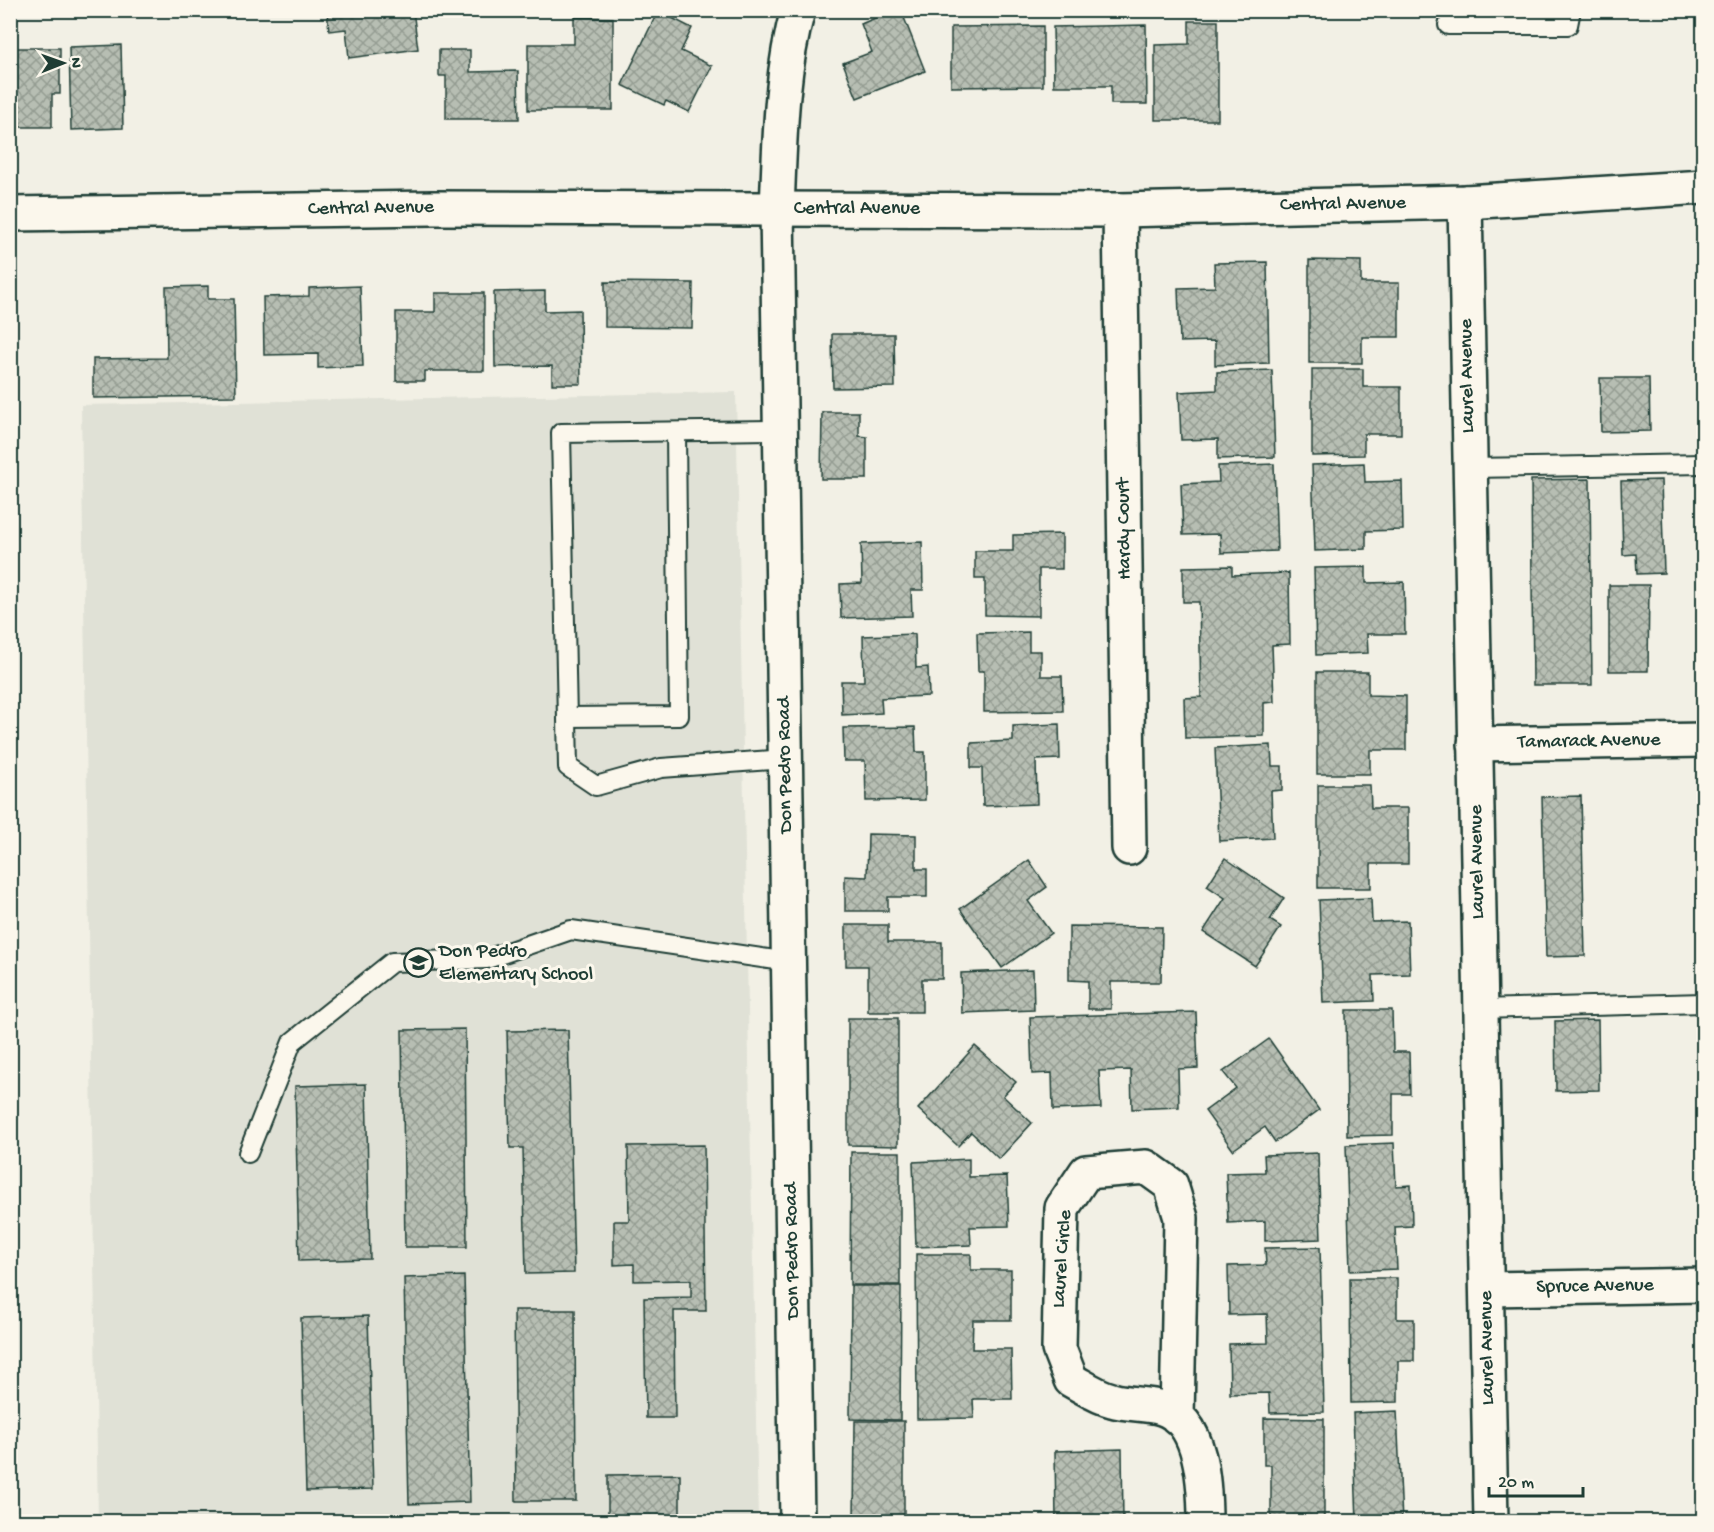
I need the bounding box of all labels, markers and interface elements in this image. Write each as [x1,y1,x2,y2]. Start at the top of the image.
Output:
north arrow [33,33,93,93]
text: N [65,57,84,69]
street label: Central Avenue [1280,192,1407,218]
street label: Central Avenue [308,196,435,222]
street label: Central Avenue [794,198,921,221]
street label: Laurel Avenue [1455,318,1480,433]
street label: Hardy Court [1113,476,1137,580]
street label: Don Pedro Road [773,694,799,836]
street label: Tamarack Avenue [1516,729,1661,755]
street label: Laurel Avenue [1465,804,1490,919]
place label: Don Pedro Elementary School [437,941,593,987]
school or university icon: Don Pedro Elementary School [402,947,434,979]
street label: Don Pedro Road [780,1180,806,1322]
street label: Laurel Circle [1048,1209,1078,1309]
street label: Spruce Avenue [1536,1274,1655,1300]
street label: Laurel Avenue [1475,1290,1500,1405]
scale bar [1489,1460,1584,1498]
text: 20 m [1498,1473,1534,1494]

